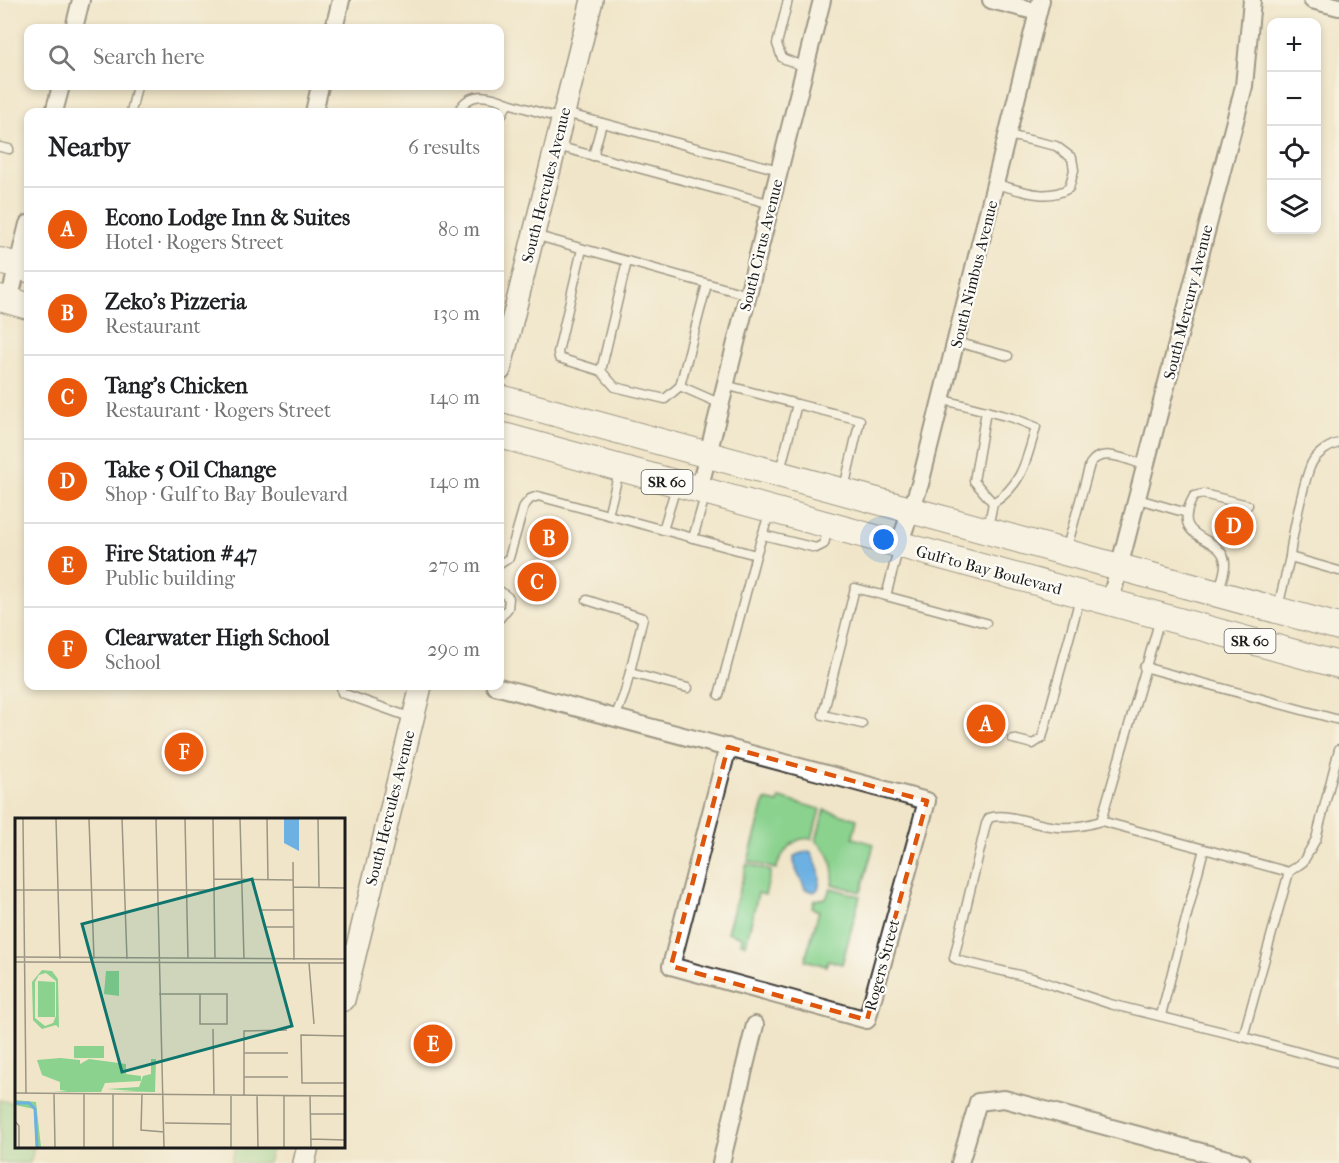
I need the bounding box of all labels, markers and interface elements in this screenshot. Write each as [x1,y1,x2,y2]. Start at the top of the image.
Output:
map controls [1267,18,1321,234]
button: + [1267,18,1321,72]
search box [24,24,504,90]
icon: search [45,41,78,74]
text: Search here [93,44,205,70]
button: − [1267,72,1321,126]
street label: South Hercules Avenue [517,105,575,265]
button: locate [1267,126,1321,180]
text: Nearby [48,132,130,163]
text: 6 results [408,136,480,159]
street label: South Cirus Avenue [735,177,787,313]
button: layers [1267,180,1321,234]
street label: South Nimbus Avenue [946,198,1002,350]
text: Econo Lodge Inn & Suites [105,205,350,231]
text: A [61,218,74,241]
text: 80 m [438,218,480,241]
street label: South Mercury Avenue [1160,222,1216,381]
text: Hotel · Rogers Street [105,231,284,254]
text: Zeko's Pizzeria [105,289,246,315]
text: B [61,302,74,325]
text: 130 m [433,302,480,325]
text: Restaurant [105,315,201,338]
text: Tang's Chicken [105,373,248,399]
text: C [61,386,74,409]
text: 140 m [429,386,480,409]
text: Restaurant · Rogers Street [105,399,331,422]
text: Take 5 Oil Change [105,457,276,483]
text: D [60,470,75,493]
text: 140 m [429,470,480,493]
road number: SR 60 [642,470,692,494]
text: Shop · Gulf to Bay Boulevard [105,483,348,506]
pin: D [1214,504,1254,548]
pin: B [530,516,568,560]
your location [869,525,898,554]
text: Fire Station #47 [105,541,257,567]
street label: Gulf to Bay Boulevard [914,541,1064,599]
text: E [61,554,74,577]
text: 270 m [428,554,480,577]
pin: C [518,560,556,604]
text: Public building [105,567,235,590]
text: Clearwater High School [105,625,329,651]
road number: SR 60 [1224,629,1276,653]
text: F [62,638,73,661]
text: 290 m [427,638,480,661]
text: School [105,651,161,674]
pin: A [966,702,1006,746]
street label: South Hercules Avenue [361,728,419,888]
pin: F [164,730,204,774]
inset map [15,818,345,1148]
street label: Rogers Street [861,917,903,1013]
pin: E [414,1022,452,1066]

